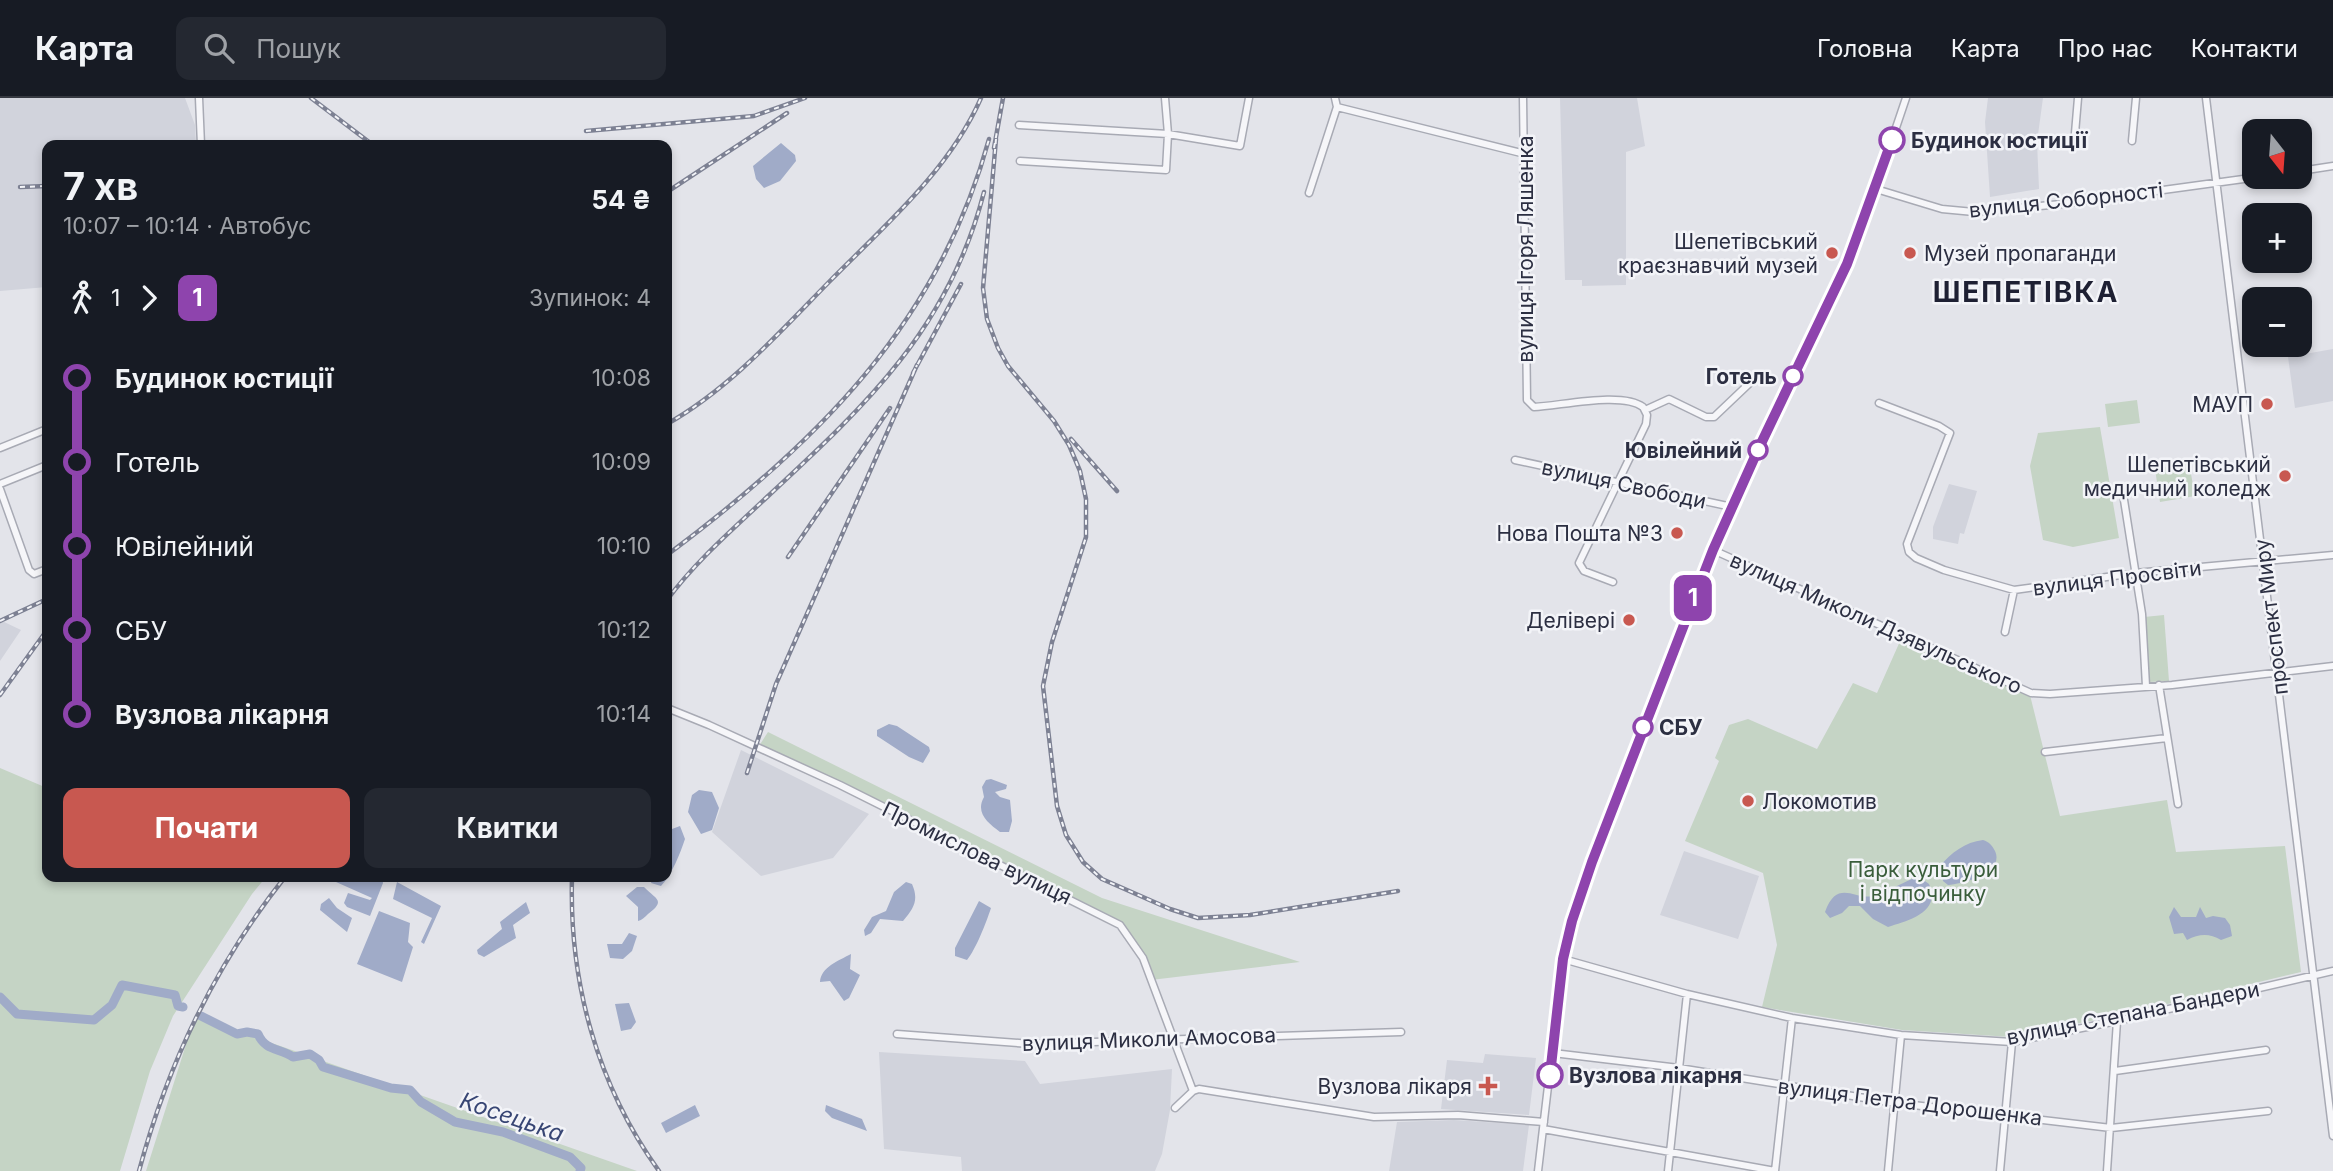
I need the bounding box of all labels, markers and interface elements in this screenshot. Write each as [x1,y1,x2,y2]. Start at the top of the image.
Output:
search box [176,17,666,80]
text: Карта [35,28,134,68]
icon: search [200,29,238,67]
text: Пошук [256,33,341,64]
text: Головна [1817,34,1913,63]
text: Карта [1951,34,2020,63]
text: Про нас [2058,34,2153,63]
text: Контакти [2191,34,2298,63]
north arrow [2242,119,2312,189]
map controls [2242,119,2312,357]
marker: Будинок юстиції [1879,127,1905,153]
place label: Будинок юстиції [1911,128,2088,153]
street label: вулиця Ігоря Ляшенка [1513,135,1538,363]
text: 7 хв [63,163,138,209]
street label: вулиця Соборності [1968,177,2164,223]
text: 54 ₴ [591,184,651,215]
button: + [2242,203,2312,273]
text: 10:07 – 10:14 · Автобус [63,212,312,240]
place label: Шепетівський краєзнавчий музей [1618,229,1818,278]
place label: Музей пропаганди [1924,241,2116,266]
marker: Шепетівський краєзнавчий музей [1824,245,1840,261]
marker: Музей пропаганди [1902,245,1918,261]
district label: ШЕПЕТІВКА [1933,275,2119,309]
icon: walk [63,279,101,317]
icon: forward [130,279,168,317]
text: 1 [192,283,203,312]
text: 1 [111,284,120,312]
text: Зупинок: 4 [529,284,651,312]
button: − [2242,287,2312,357]
text: Будинок юстиції [115,363,333,394]
text: 10:08 [592,364,651,392]
place label: Готель [1706,364,1777,389]
marker: Готель [1783,366,1803,386]
place label: МАУП [2192,392,2253,417]
marker: МАУП [2259,396,2275,412]
place label: Ювілейний [1625,438,1742,463]
marker: Ювілейний [1748,440,1768,460]
text: Готель [115,447,200,478]
text: 10:09 [592,448,651,476]
place label: Шепетівський медичний коледж [2084,452,2271,501]
street label: вулиця Свободи [1539,454,1709,514]
marker: Шепетівський медичний коледж [2277,468,2293,484]
place label: Нова Пошта №3 [1496,521,1663,546]
marker: Нова Пошта №3 [1669,525,1685,541]
text: Ювілейний [115,531,254,562]
text: 10:10 [597,532,651,560]
street label: проспект Миру [2249,537,2293,696]
street label: вулиця Миколи Дзявульського [1726,547,2026,699]
street label: вулиця Просвіти [2031,555,2203,601]
line badge: 1 [1670,575,1716,621]
text: 1 [1688,583,1698,612]
place label: Делівері [1526,608,1615,633]
marker: Делівері [1621,612,1637,628]
text: СБУ [115,615,167,646]
text: 10:12 [597,616,651,644]
text: Вузлова лікарня [115,699,329,730]
text: 10:14 [596,700,651,728]
place label: СБУ [1659,715,1703,740]
marker: СБУ [1633,717,1653,737]
button: Почати [63,788,350,868]
button: Квитки [364,788,651,868]
place label: Локомотив [1762,789,1877,814]
marker: Локомотив [1740,793,1756,809]
street label: Промислова вулиця [878,796,1076,910]
park label: Парк культури і відпочинку [1848,857,1998,906]
street label: вулиця Степана Бандери [2004,976,2262,1050]
street label: вулиця Миколи Амосова [1022,1022,1276,1056]
marker: Вузлова лікарня [1537,1062,1563,1088]
place label: Вузлова лікарня [1569,1063,1742,1088]
street label: вулиця Петра Дорошенка [1776,1073,2044,1131]
place label: Вузлова лікаря [1317,1074,1472,1099]
marker: Вузлова лікаря [1478,1076,1498,1096]
water label: Косецька [456,1086,568,1148]

